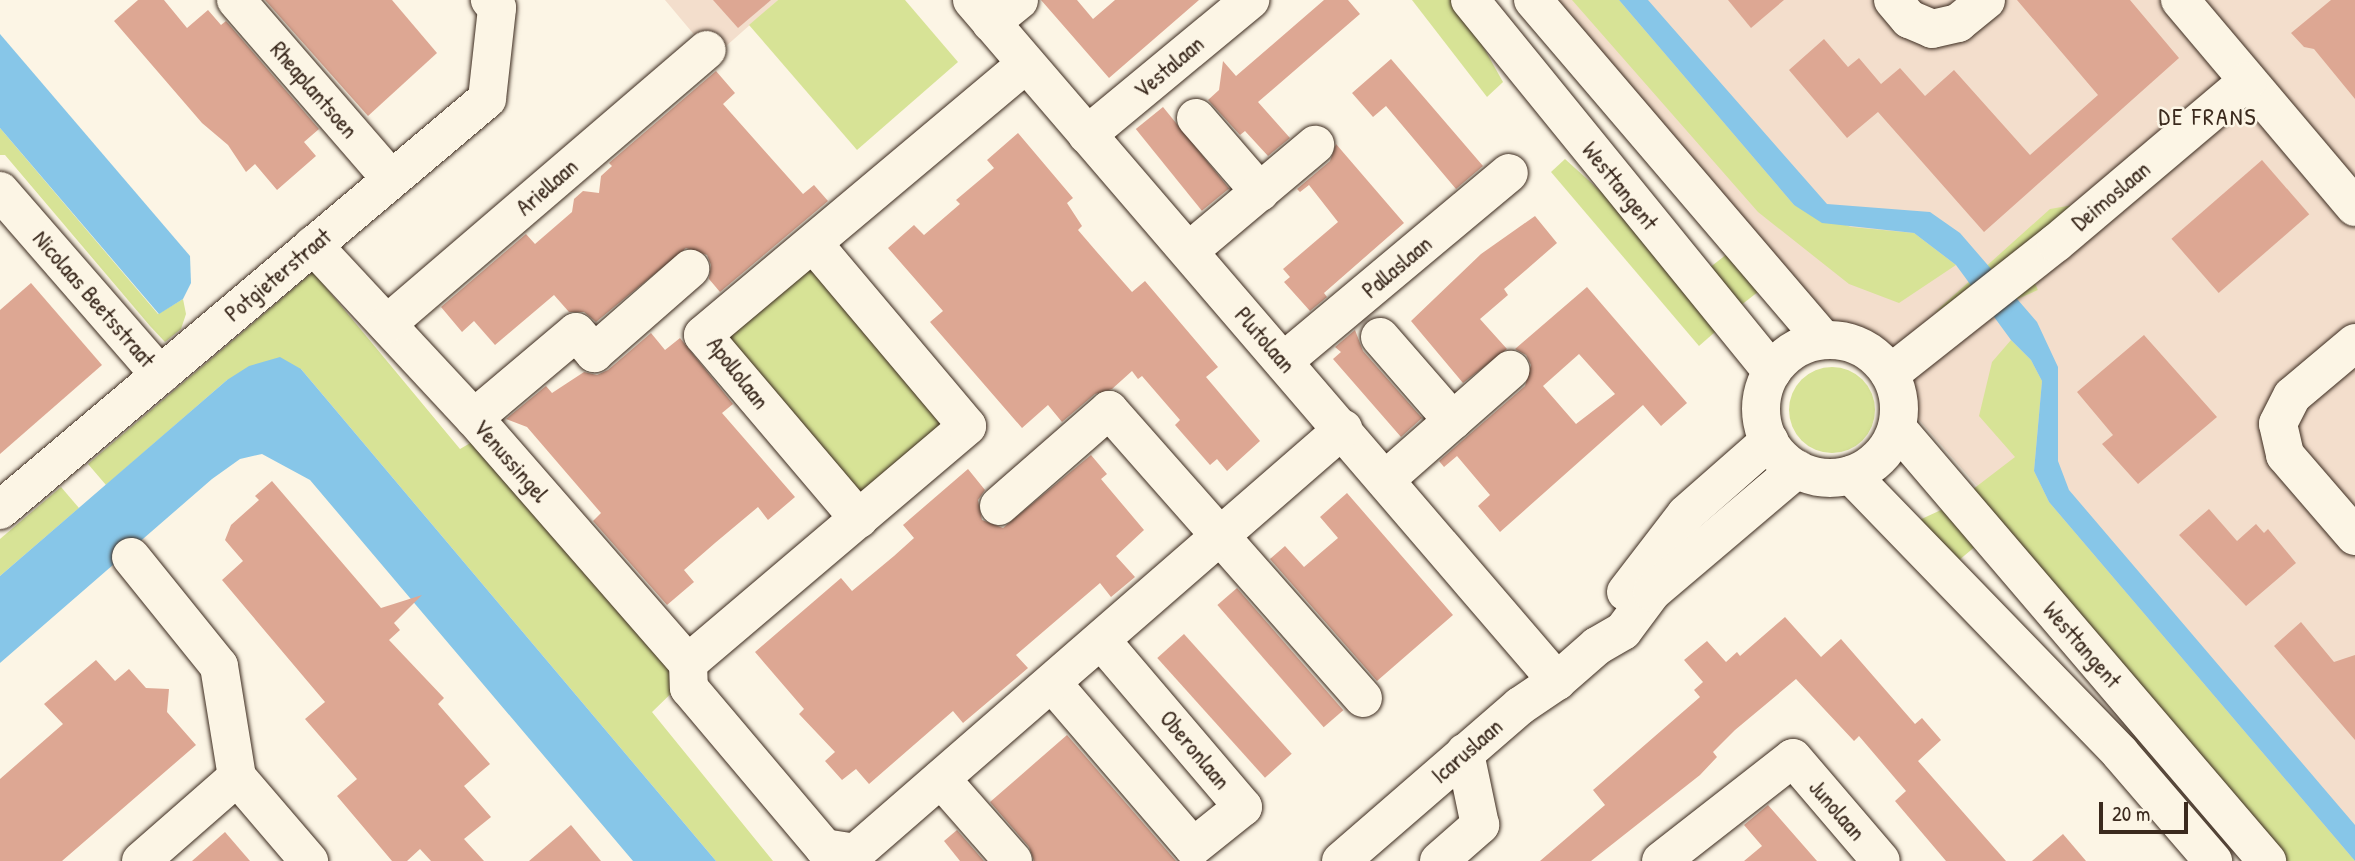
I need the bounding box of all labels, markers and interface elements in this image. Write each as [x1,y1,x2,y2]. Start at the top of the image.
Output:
street label: Vestalaan [1129,30,1209,104]
street label: Rheaplantsoen [264,36,364,144]
district label: DE FRANS [2160,103,2256,131]
street label: Westtangent [1576,136,1664,236]
street label: Ariellaan [511,153,583,221]
street label: Deimoslaan [2066,155,2156,237]
street label: Potgieterstraat [219,223,337,327]
street label: Nicolaas Beetsstraat [27,225,161,373]
street label: Pallaslaan [1357,230,1437,304]
street label: Plutolaan [1229,301,1301,379]
street label: Apollolaan [701,331,775,415]
street label: Venussingel [468,414,554,508]
street label: Westtangent [2037,596,2127,694]
street label: Oberonlaan [1154,705,1236,795]
street label: Icaruslaan [1426,713,1508,789]
street label: Junolaan [1803,774,1871,846]
scale bar [2103,788,2192,832]
text: 20 m [2112,799,2150,828]

